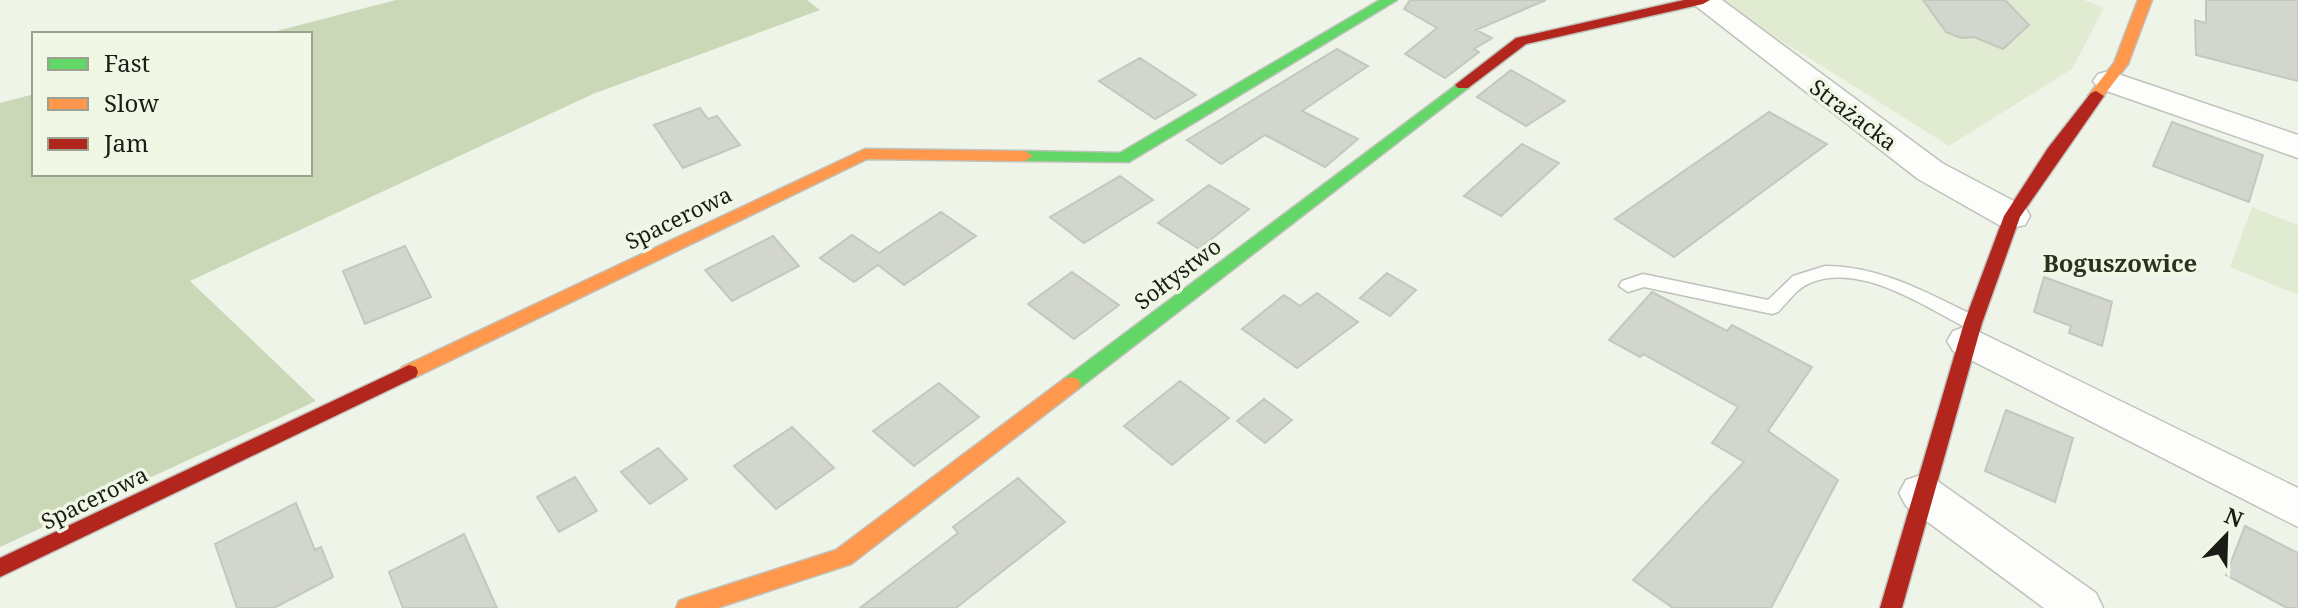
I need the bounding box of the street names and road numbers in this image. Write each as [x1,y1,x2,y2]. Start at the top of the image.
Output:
street label: Strażacka [1804,71,1904,157]
street label: Spacerowa [620,178,736,256]
street label: Sołtystwo [1128,231,1226,315]
street label: Spacerowa [36,458,152,536]

